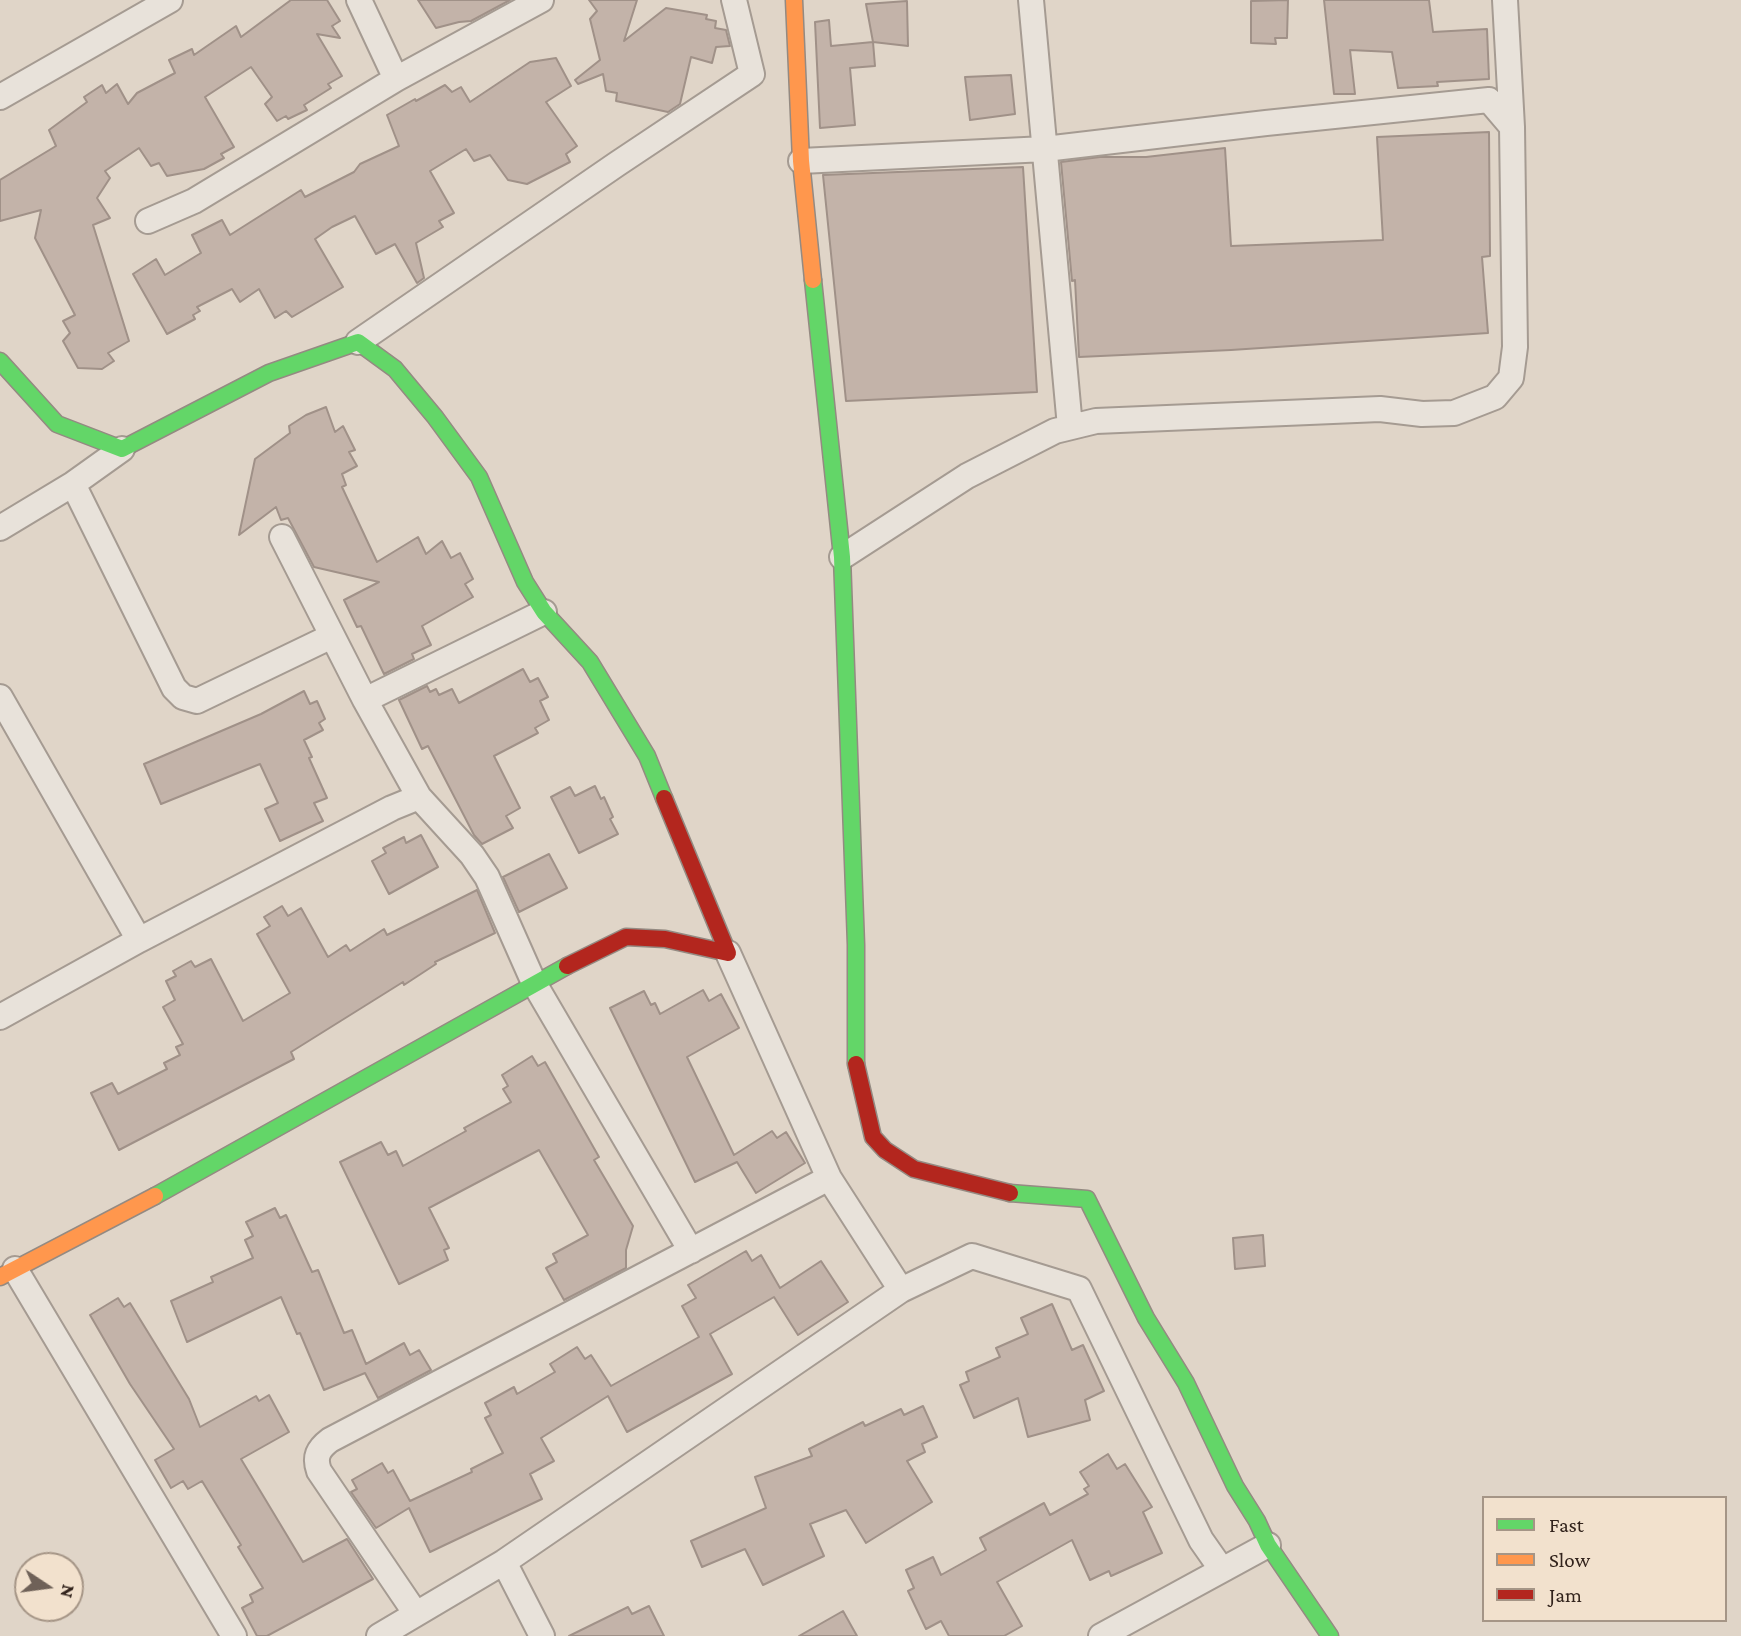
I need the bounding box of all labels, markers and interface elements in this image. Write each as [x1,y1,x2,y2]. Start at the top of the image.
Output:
legend [1482,1496,1727,1622]
text: Fast [1549,1513,1584,1537]
text: Slow [1549,1548,1590,1572]
north arrow [14,1552,84,1622]
text: N [56,1583,80,1600]
text: Jam [1549,1583,1582,1607]

